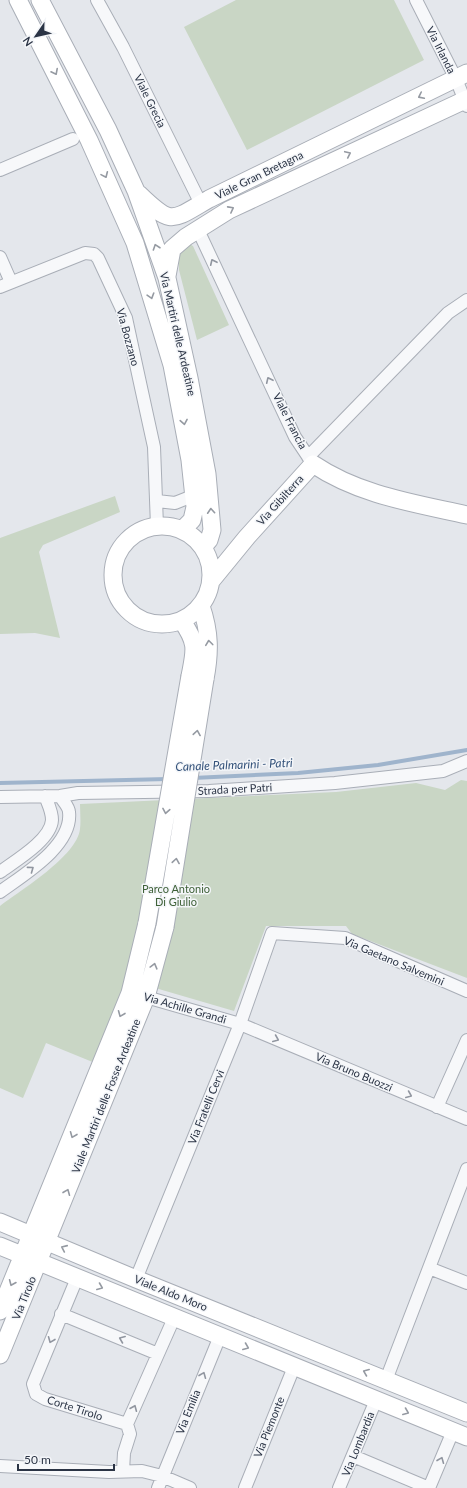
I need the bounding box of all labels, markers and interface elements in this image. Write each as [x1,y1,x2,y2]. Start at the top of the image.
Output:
north arrow [16,16,56,56]
street label: Via Irlanda [424,24,459,76]
text: N [20,35,35,49]
one-way arrow [50,68,58,75]
street label: Viale Grecia [132,72,169,130]
one-way arrow [417,91,425,99]
street label: Viale Gran Bretagna [213,148,305,202]
one-way arrow [344,151,352,159]
one-way arrow [100,171,108,179]
one-way arrow [227,207,234,214]
one-way arrow [153,244,161,251]
one-way arrow [210,259,218,267]
street label: Via Martiri delle Ardeatine [158,271,199,397]
one-way arrow [146,293,155,300]
street label: Via Bozzano [115,307,142,367]
one-way arrow [266,376,274,384]
street label: Viale Francia [271,390,310,451]
one-way arrow [179,419,187,425]
street label: Via Gibilterra [254,472,306,528]
one-way arrow [207,508,216,514]
one-way arrow [204,639,213,646]
one-way arrow [192,730,200,736]
water label: Canale Palmarini - Patri [175,755,293,774]
street label: Strada per Patri [197,780,273,797]
one-way arrow [162,808,171,814]
one-way arrow [171,858,179,864]
one-way arrow [27,867,34,874]
park label: Parco Antonio Di Giulio [142,882,210,908]
street label: Via Gaetano Salvemini [342,933,447,988]
one-way arrow [150,963,158,969]
street label: Via Achille Grandi [142,989,228,1026]
one-way arrow [118,1011,126,1018]
street label: Viale Martiri delle Fosse Ardeatine [69,1017,143,1175]
one-way arrow [272,1034,280,1042]
street label: Via Bruno Buozzi [314,1049,395,1094]
street label: Via Fratelli Cervi [185,1067,227,1146]
one-way arrow [405,1090,412,1098]
one-way arrow [69,1131,77,1138]
one-way arrow [62,1188,70,1195]
one-way arrow [61,1245,69,1253]
street label: Viale Aldo Moro [133,1272,210,1313]
street label: Via Tirolo [9,1274,38,1322]
one-way arrow [8,1280,16,1287]
one-way arrow [96,1283,103,1291]
one-way arrow [118,1335,125,1343]
one-way arrow [47,1336,55,1343]
one-way arrow [243,1343,250,1351]
one-way arrow [362,1369,370,1377]
one-way arrow [199,1372,207,1379]
street label: Via Emilia [173,1388,202,1436]
street label: Corte Tirolo [46,1392,105,1423]
street label: Via Piemonte [250,1394,287,1459]
one-way arrow [130,1405,138,1412]
one-way arrow [401,1407,409,1415]
street label: Via Lombardia [339,1410,376,1478]
scale bar [18,1446,114,1472]
text: 50 m [24,1452,51,1467]
one-way arrow [437,1456,445,1463]

